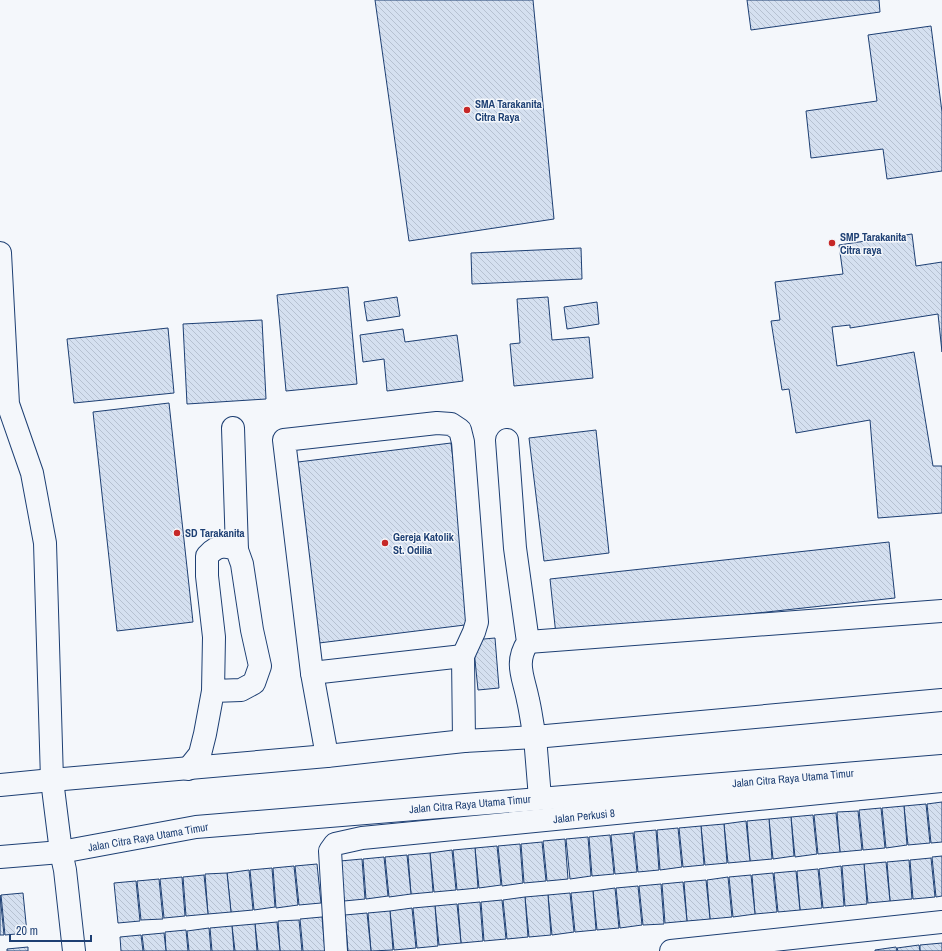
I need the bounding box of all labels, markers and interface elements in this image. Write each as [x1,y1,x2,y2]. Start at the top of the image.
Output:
place label: SMA Tarakanita Citra Raya [475,97,542,124]
marker: SMA Tarakanita Citra Raya [462,105,472,115]
place label: SMP Tarakanita Citra raya [840,230,906,257]
marker: SMP Tarakanita Citra raya [827,238,837,248]
place label: SD Tarakanita [185,526,245,540]
marker: SD Tarakanita [172,528,182,538]
place label: Gereja Katolik St. Odilia [393,530,455,557]
marker: Gereja Katolik St. Odilia [380,538,390,548]
street label: Jalan Citra Raya Utama Timur [732,766,854,790]
street label: Jalan Citra Raya Utama Timur [409,792,531,816]
street label: Jalan Perkusi 8 [552,806,616,826]
street label: Jalan Citra Raya Utama Timur [87,820,209,854]
scale bar [10,917,91,943]
text: 20 m [16,923,38,939]

